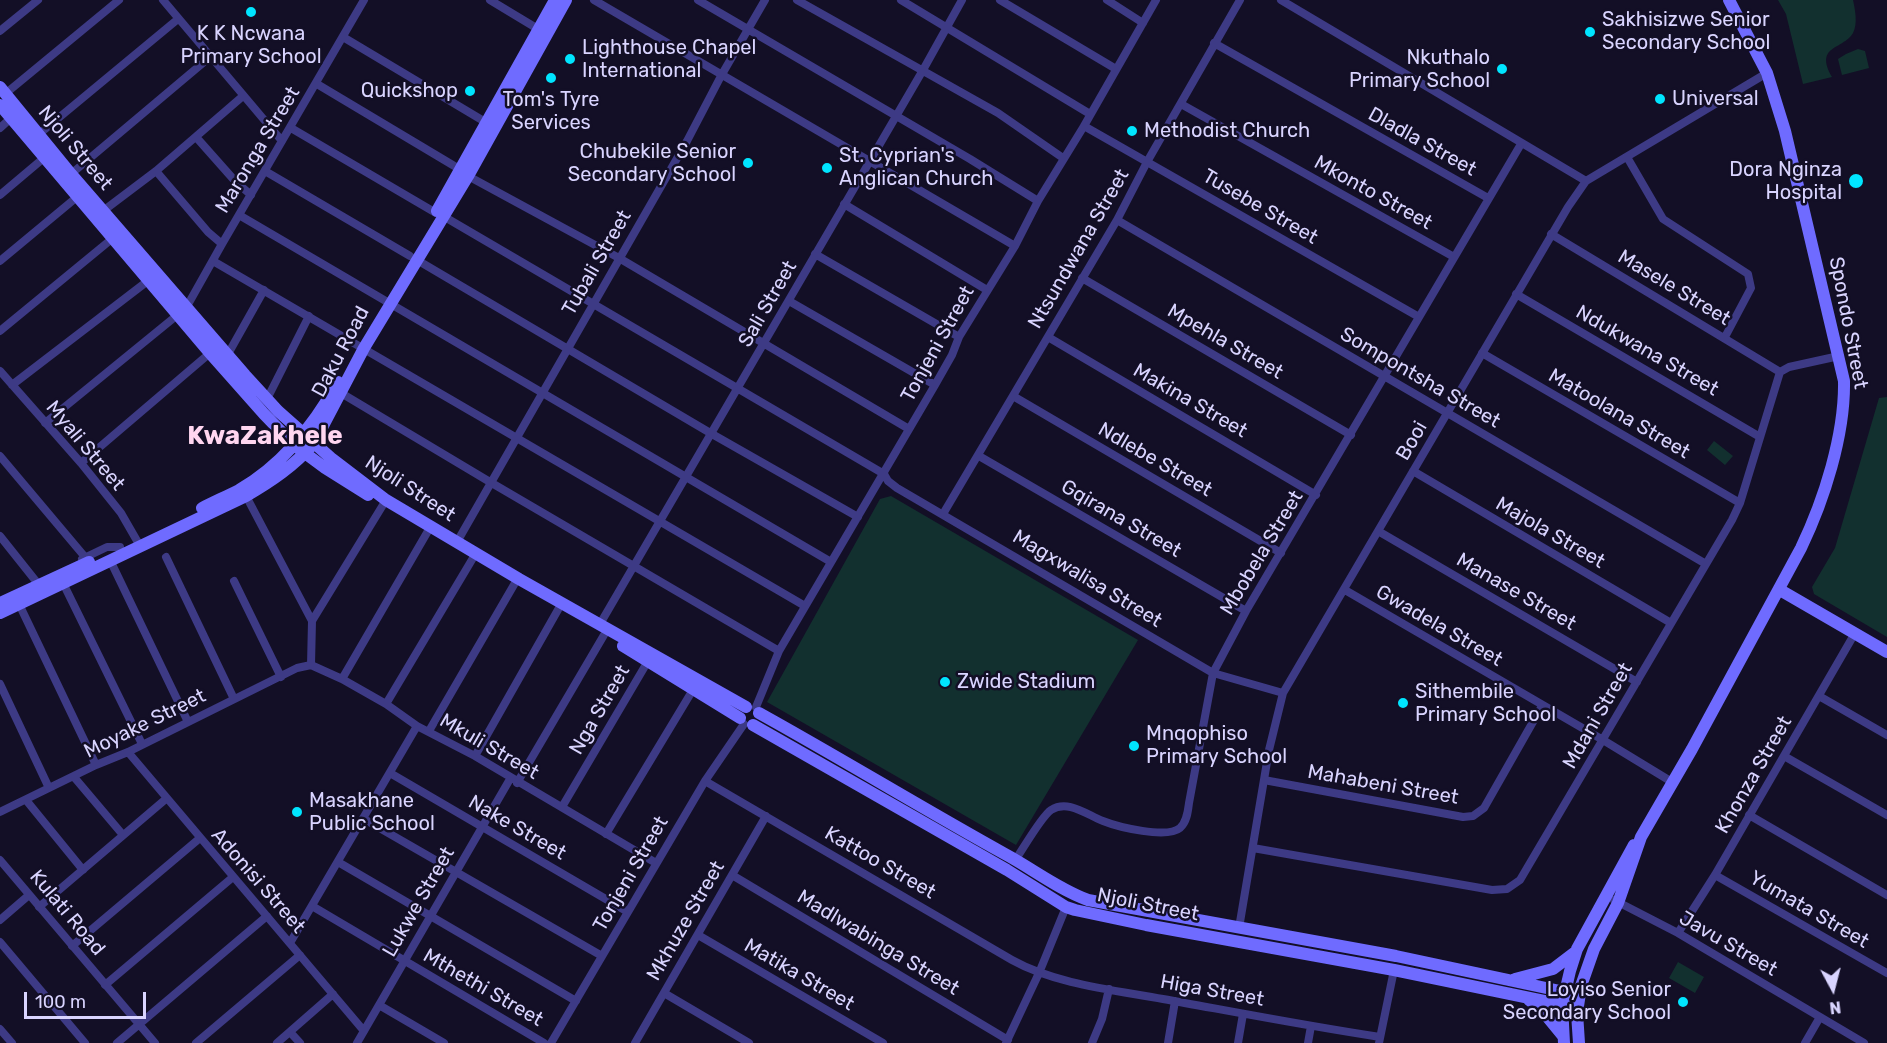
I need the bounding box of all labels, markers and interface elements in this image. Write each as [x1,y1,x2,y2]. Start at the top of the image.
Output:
marker: K K Ncwana Primary School [244,5,258,19]
place label: Sakhisizwe Senior Secondary School [1602,8,1770,55]
place label: K K Ncwana Primary School [180,22,322,69]
marker: Sakhisizwe Senior Secondary School [1583,25,1597,39]
place label: Lighthouse Chapel International [582,36,756,83]
place label: Nkuthalo Primary School [1349,46,1490,93]
marker: Lighthouse Chapel International [563,52,577,66]
marker: Nkuthalo Primary School [1495,62,1509,76]
marker: Tom's Tyre Services [544,71,558,85]
place label: Quickshop [361,79,458,103]
street label: Maronga Street [211,82,305,218]
marker: Quickshop [463,84,477,98]
place label: Universal [1672,87,1759,111]
place label: Tom's Tyre Services [503,88,599,135]
marker: Universal [1653,92,1667,106]
street label: Njoli Street [33,101,117,195]
street label: Dladla Street [1364,102,1480,182]
place label: Methodist Church [1144,119,1310,143]
marker: Methodist Church [1125,124,1139,138]
place label: Chubekile Senior Secondary School [568,140,736,187]
place label: St. Cyprian's Anglican Church [839,144,993,191]
street label: Mkonto Street [1310,151,1436,235]
marker: Chubekile Senior Secondary School [741,156,755,170]
place label: Dora Nginza Hospital [1729,158,1842,205]
marker: St. Cyprian's Anglican Church [820,161,834,175]
street label: Tusebe Street [1198,164,1322,250]
street label: Ntsundwana Street [1023,165,1135,333]
marker: Dora Nginza Hospital [1847,172,1865,190]
street label: Tubali Street [557,206,637,320]
street label: Masele Street [1613,245,1735,331]
street label: Spondo Street [1823,255,1873,391]
street label: Sali Street [734,256,802,352]
street label: Tonjeni Street [896,282,980,406]
street label: Mpehla Street [1163,299,1287,385]
street label: Ndukwana Street [1571,300,1723,402]
street label: Daku Road [307,302,375,402]
street label: Sompontsha Street [1336,322,1504,434]
street label: Makina Street [1129,359,1251,443]
street label: Matoolana Street [1544,364,1694,464]
street label: Myali Street [40,396,130,496]
street label: Booi [1391,417,1433,465]
street label: Ndlebe Street [1094,418,1216,502]
district label: KwaZakhele [187,420,343,452]
street label: Njoli Street [360,451,460,527]
street label: Gqirana Street [1057,475,1185,563]
street label: Mbobela Street [1215,486,1309,620]
street label: Majola Street [1491,492,1609,574]
street label: Magxwalisa Street [1008,525,1166,633]
street label: Manase Street [1452,548,1580,636]
street label: Gwadela Street [1371,580,1507,672]
street label: Mdani Street [1558,659,1638,773]
street label: Nga Street [565,661,635,759]
place label: Zwide Stadium [957,670,1095,694]
marker: Zwide Stadium [938,675,952,689]
place label: Sithembile Primary School [1415,680,1556,727]
street label: Moyake Street [80,684,210,764]
marker: Sithembile Primary School [1396,696,1410,710]
street label: Mkuli Street [435,709,543,785]
street label: Khonza Street [1711,712,1797,838]
place label: Mnqophiso Primary School [1146,722,1287,769]
marker: Mnqophiso Primary School [1127,739,1141,753]
street label: Mahabeni Street [1306,760,1460,810]
place label: Masakhane Public School [309,789,435,836]
street label: Nake Street [464,790,570,866]
marker: Masakhane Public School [290,805,304,819]
street label: Tonjeni Street [588,812,674,936]
street label: Kattoo Street [820,822,940,904]
street label: Adonisi Street [206,824,310,938]
street label: Lukwe Street [378,843,460,961]
street label: Mkhuze Street [642,857,730,985]
street label: Kulati Road [24,865,110,961]
street label: Yumata Street [1745,866,1873,954]
street label: Njoli Street [1095,883,1201,927]
street label: Madlwabinga Street [793,885,963,1001]
street label: Javu Street [1675,906,1781,982]
street label: Matika Street [740,934,858,1016]
street label: Mthethi Street [419,944,547,1032]
north arrow [1803,959,1863,1019]
street label: Higa Street [1158,970,1266,1012]
place label: Loyiso Senior Secondary School [1503,978,1671,1025]
scale bar [27,980,148,1018]
text: 100 m [35,991,86,1013]
marker: Loyiso Senior Secondary School [1676,995,1690,1009]
text: N [1828,997,1842,1017]

